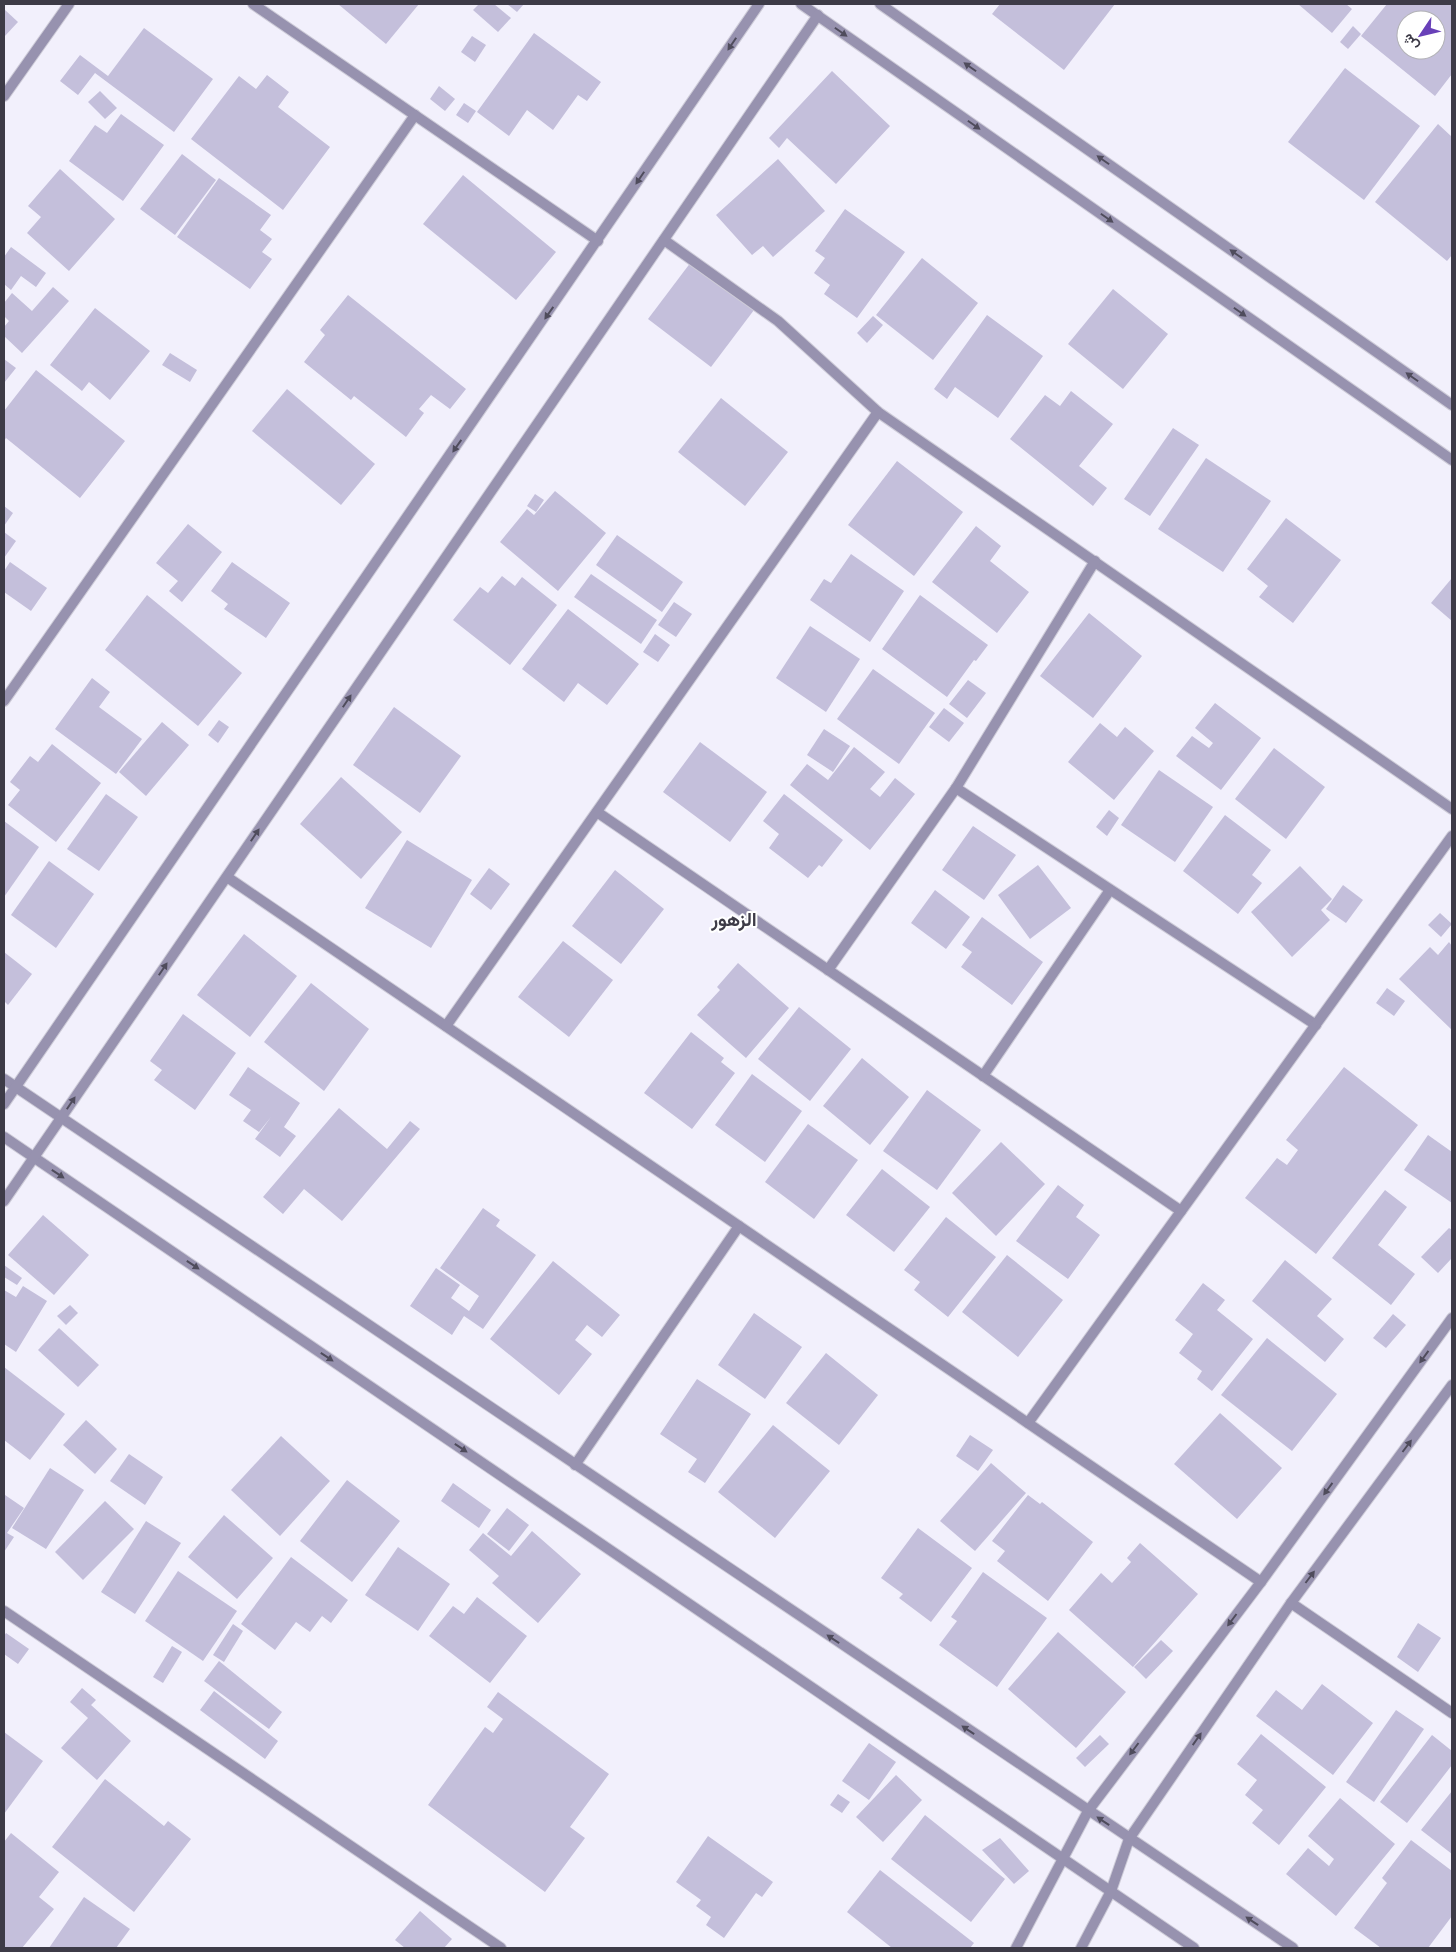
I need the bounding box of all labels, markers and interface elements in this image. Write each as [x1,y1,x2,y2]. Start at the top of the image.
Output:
north arrow [1396,10,1446,60]
one-way arrow [834,27,848,37]
text: ش [1401,30,1423,53]
one-way arrow [727,37,737,51]
one-way arrow [963,62,977,72]
one-way arrow [967,120,981,130]
one-way arrow [1096,155,1110,165]
one-way arrow [636,172,645,185]
one-way arrow [1100,213,1114,223]
one-way arrow [1229,249,1243,259]
one-way arrow [544,306,554,319]
one-way arrow [1233,307,1247,317]
one-way arrow [1405,372,1419,382]
one-way arrow [452,440,462,453]
one-way arrow [342,694,352,708]
one-way arrow [250,828,260,842]
district label: الزهور [710,911,757,932]
one-way arrow [158,962,168,976]
one-way arrow [66,1096,76,1110]
one-way arrow [52,1169,65,1179]
one-way arrow [186,1260,200,1270]
one-way arrow [1419,1350,1429,1364]
one-way arrow [320,1352,334,1362]
one-way arrow [1402,1439,1412,1453]
one-way arrow [455,1443,468,1453]
one-way arrow [1323,1482,1333,1496]
one-way arrow [1305,1571,1316,1584]
one-way arrow [1227,1613,1238,1626]
one-way arrow [826,1634,840,1644]
one-way arrow [961,1725,975,1735]
one-way arrow [1192,1732,1202,1746]
one-way arrow [1129,1743,1140,1756]
one-way arrow [1096,1816,1109,1826]
one-way arrow [1245,1916,1259,1926]

